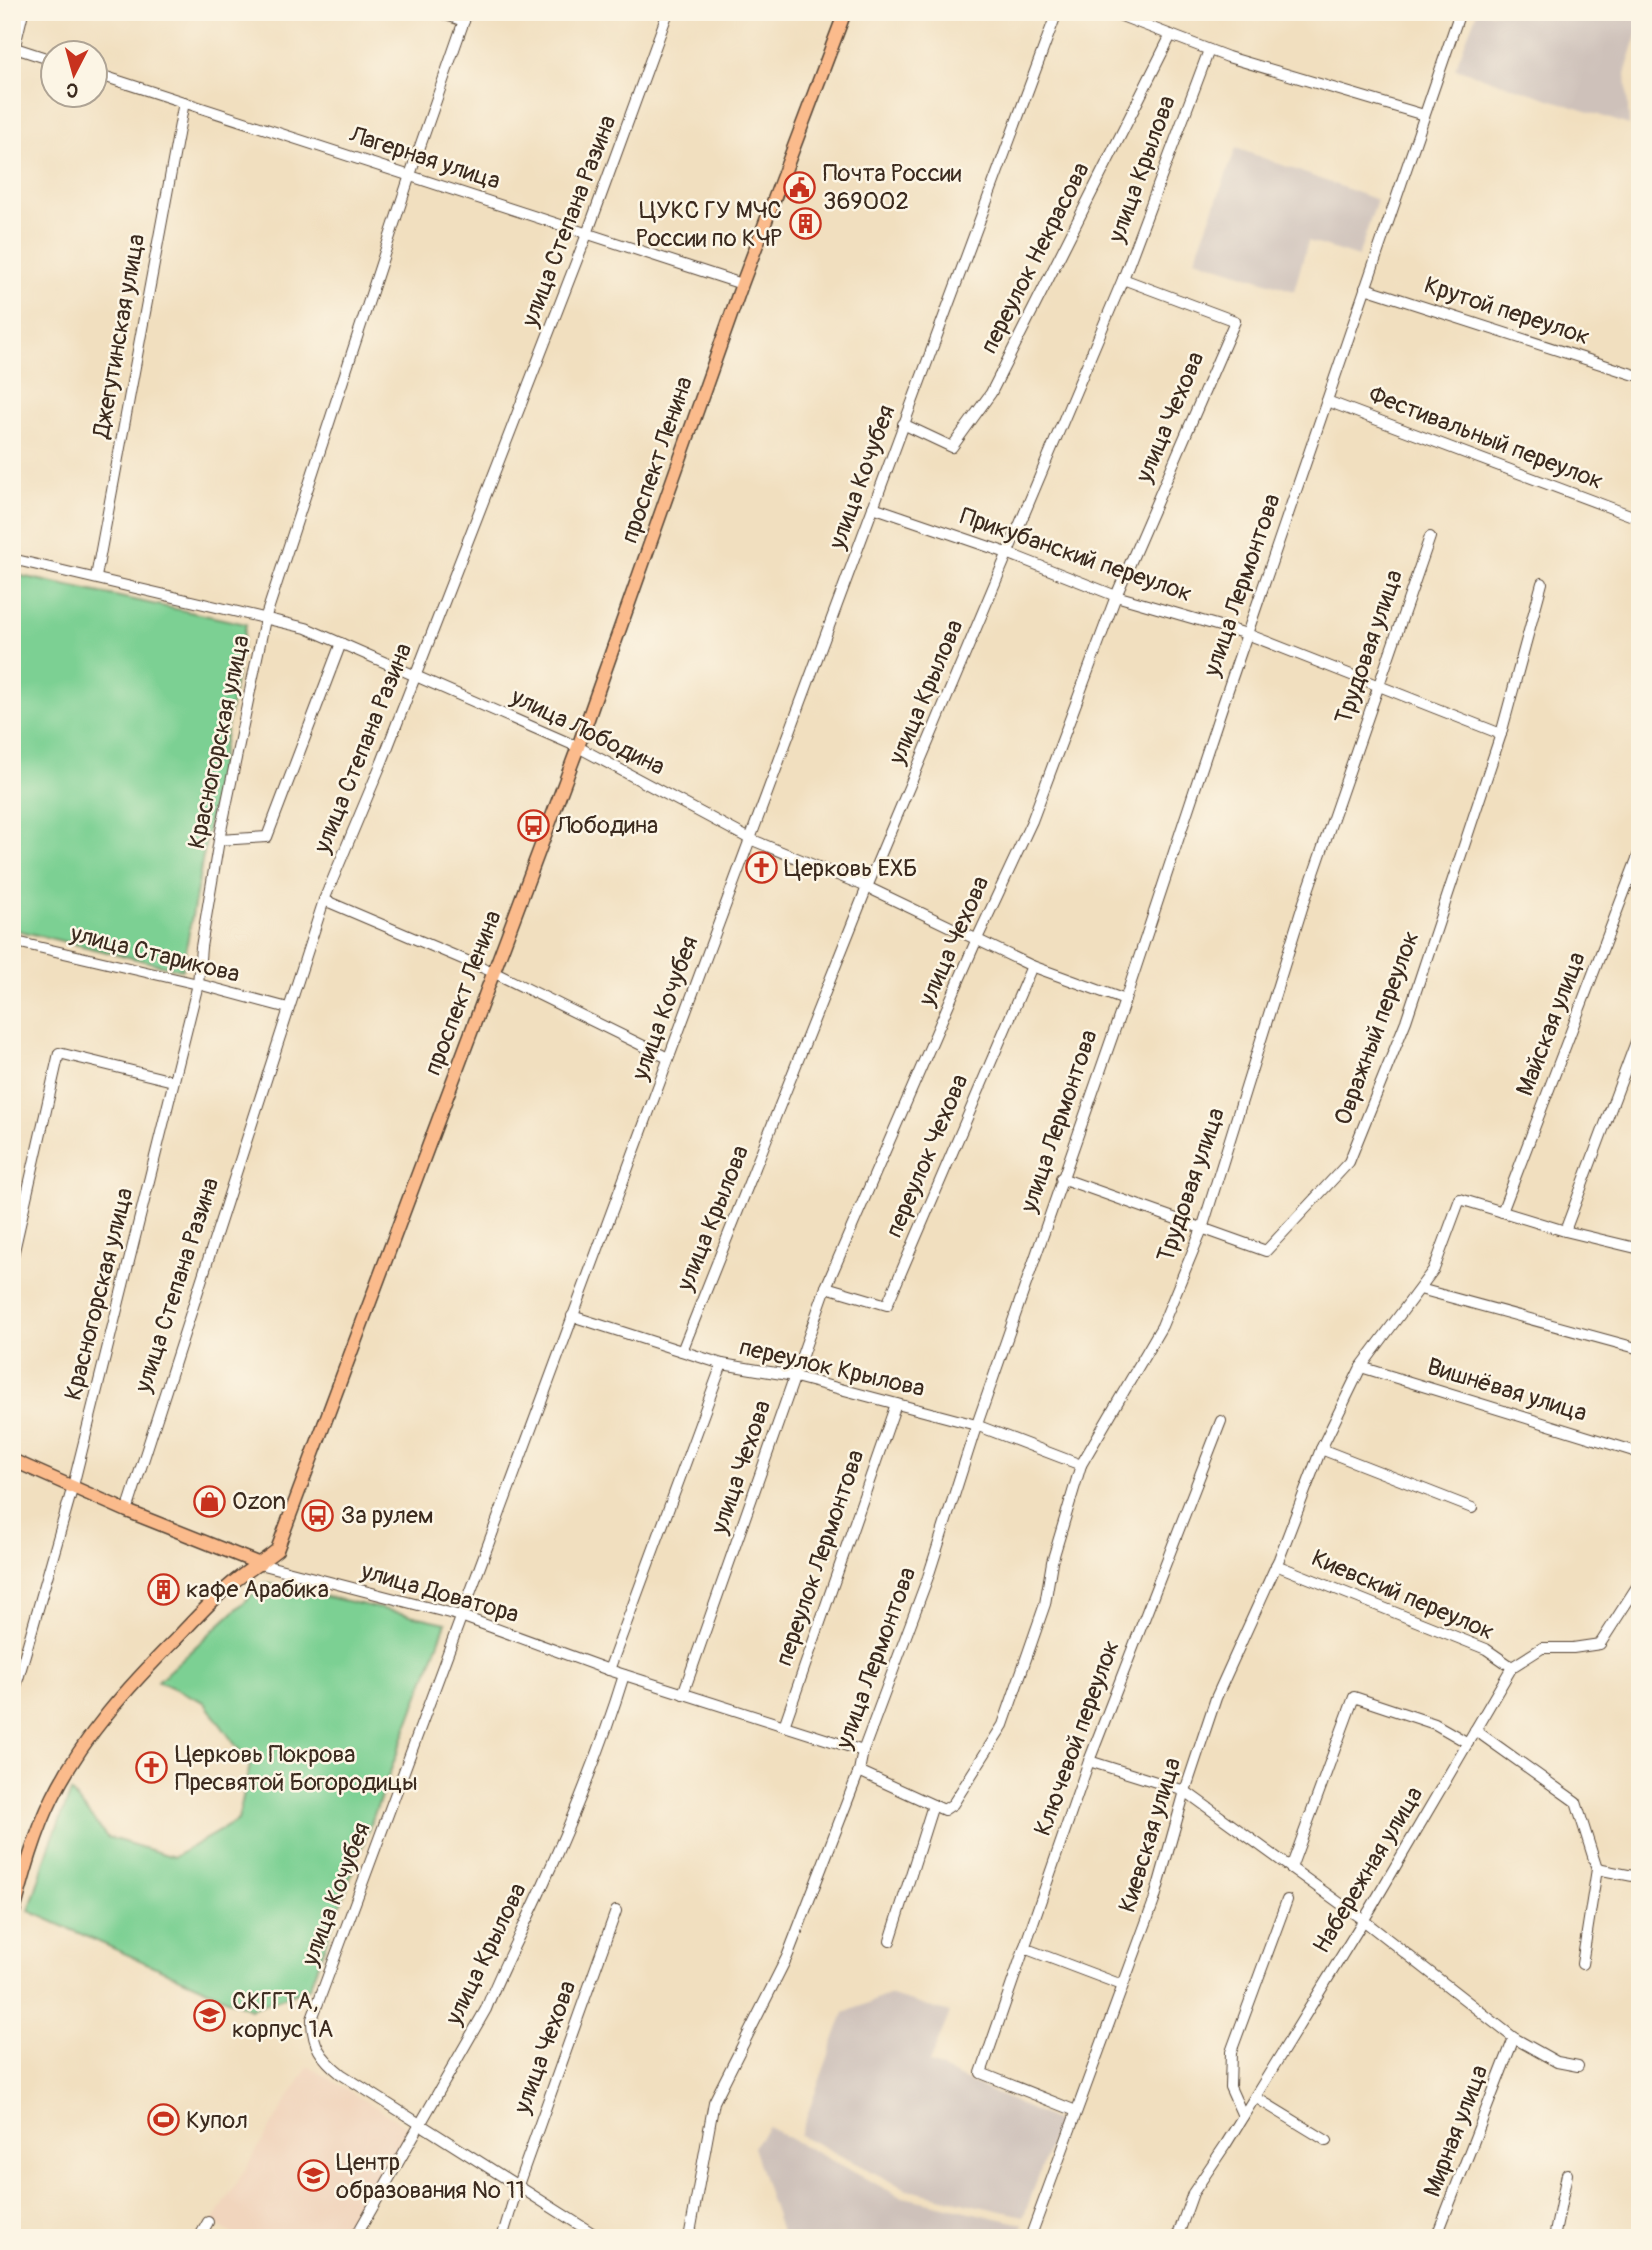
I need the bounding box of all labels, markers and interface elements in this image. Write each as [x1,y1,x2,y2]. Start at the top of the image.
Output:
north arrow [38,38,108,108]
text: С [65,77,79,102]
street label: улица Крылова [1102,92,1182,247]
street label: улица Степана Разина [515,111,623,332]
street label: Лагерная улица [345,120,504,196]
street label: переулок Некрасова [974,158,1096,358]
place label: Почта России 369002 [823,159,962,216]
public building icon: Почта России 369002 [783,170,817,204]
place label: ЦУКС ГУ МЧС России по КЧР [636,196,782,253]
building icon: ЦУКС ГУ МЧС России по КЧР [788,207,822,241]
street label: Джегутинская улица [87,232,151,441]
street label: Крутой переулок [1421,271,1593,351]
street label: улица Чехова [1129,347,1211,488]
street label: проспект Ленина [615,373,699,547]
street label: Фестивальный переулок [1365,380,1607,496]
street label: улица Кочубея [822,401,901,554]
street label: улица Лермонтова [1197,490,1287,681]
street label: Прикубанский переулок [956,502,1196,608]
street label: Трудовая улица [1329,566,1409,728]
street label: улица Крылова [882,615,969,769]
street label: Красногорская улица [182,632,256,852]
street label: улица Степана Разина [307,639,418,858]
street label: улица Лободина [506,682,669,782]
bus stop icon: Лободина [516,808,550,842]
place label: Лободина [555,811,658,840]
church icon: Церковь ЕХБ [744,851,778,885]
place label: Церковь ЕХБ [784,854,917,883]
street label: улица Чехова [912,872,996,1011]
street label: проспект Ленина [418,906,508,1080]
street label: улица Старикова [66,919,243,989]
street label: Овражный переулок [1328,927,1426,1129]
street label: улица Кочубея [625,932,704,1085]
street label: Майская улица [1510,948,1592,1100]
street label: улица Лермонтова [1014,1026,1104,1217]
street label: переулок Чехова [880,1070,974,1242]
street label: Трудовая улица [1151,1104,1231,1266]
street label: улица Крылова [670,1141,755,1296]
street label: улица Степана Разина [128,1174,225,1397]
street label: Красногорская улица [59,1185,139,1403]
street label: переулок Крылова [736,1333,928,1403]
street label: Вишнёвая улица [1424,1352,1590,1428]
street label: улица Чехова [704,1397,777,1538]
street label: переулок Лермонтова [769,1446,871,1670]
shop icon: Ozon [192,1484,226,1518]
place label: Ozon [232,1487,286,1516]
bus stop icon: За рулем [301,1498,335,1532]
place label: За рулем [341,1501,434,1530]
street label: Киевский переулок [1307,1543,1499,1647]
street label: улица Доватора [357,1556,522,1629]
street label: улица Лермонтова [829,1563,922,1754]
building icon: кафе Арабика [146,1572,180,1606]
place label: кафе Арабика [186,1575,329,1604]
street label: Ключевой переулок [1028,1636,1126,1840]
place label: Церковь Покрова Пресвятой Богородицы [175,1740,418,1797]
church icon: Церковь Покрова Пресвятой Богородицы [135,1751,169,1785]
street label: Киевская улица [1113,1754,1187,1916]
street label: Набережная улица [1307,1781,1429,1959]
street label: улица Кочубея [295,1818,377,1971]
street label: улица Крылова [439,1878,533,2030]
street label: улица Чехова [507,1977,582,2118]
place label: СКГГТА, корпус 1А [232,1987,333,2044]
school or university icon: СКГГТА, корпус 1А [192,1998,226,2032]
street label: Мирная улица [1418,2061,1494,2201]
sports icon: Купол [146,2103,180,2137]
place label: Купол [186,2106,248,2135]
place label: Центр образования № 11 [336,2148,525,2205]
school or university icon: Центр образования № 11 [296,2159,330,2193]

